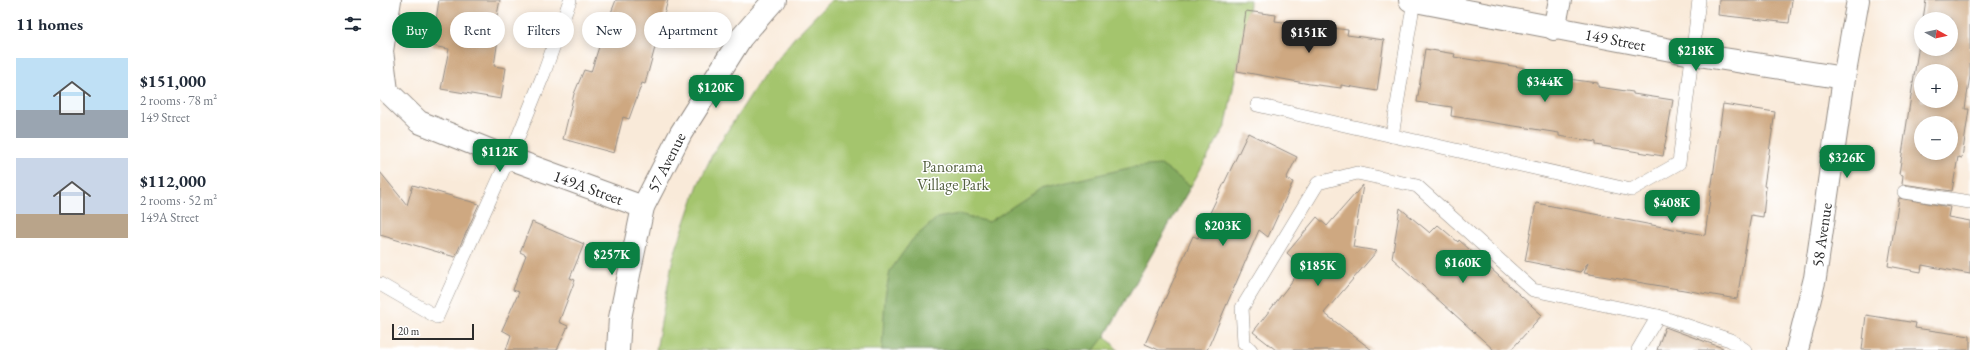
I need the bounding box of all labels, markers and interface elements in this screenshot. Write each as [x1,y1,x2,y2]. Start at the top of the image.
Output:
chip: Buy [392,12,442,48]
chip: Rent [450,12,505,48]
chip: Filters [513,12,574,48]
chip: New [582,12,636,48]
chip: Apartment [644,12,732,48]
north arrow [1914,12,1958,56]
map controls [1914,12,1958,160]
text: 11 homes [16,13,83,35]
icon: filters [342,13,364,35]
pin: $151K [1281,20,1337,54]
street label: 149 Street [1583,23,1647,55]
text: $151K [1291,24,1327,41]
pin: $218K [1668,38,1724,72]
text: $218K [1678,42,1714,59]
button: + [1914,64,1958,108]
pin: $344K [1517,69,1573,103]
text: $151,000 [140,70,206,92]
text: $344K [1527,73,1563,90]
icon: home [48,74,96,122]
pin: $120K [688,75,744,109]
text: $120K [698,79,734,96]
text: 2 rooms · 78 m² [140,92,217,109]
text: 149 Street [140,109,190,126]
button: − [1914,116,1958,160]
street label: 57 Avenue [642,129,690,196]
pin: $112K [472,139,528,173]
text: $112K [482,143,518,160]
pin: $326K [1819,145,1875,179]
text: $326K [1829,149,1865,166]
park label: Panorama Village Park [917,156,990,195]
street label: 149A Street [551,165,626,209]
text: $112,000 [140,170,206,192]
icon: home [48,174,96,222]
pin: $408K [1644,190,1700,224]
text: 2 rooms · 52 m² [140,192,217,209]
text: $408K [1654,194,1690,211]
street label: 58 Avenue [1806,201,1836,268]
text: 149A Street [140,209,199,226]
pin: $203K [1195,213,1251,247]
text: $203K [1205,217,1241,234]
pin: $257K [584,242,640,276]
text: $257K [594,246,630,263]
pin: $160K [1435,250,1491,284]
pin: $185K [1290,253,1346,287]
text: $160K [1445,254,1481,271]
text: $185K [1300,257,1336,274]
scale bar [392,322,474,341]
text: 20 m [398,324,419,338]

